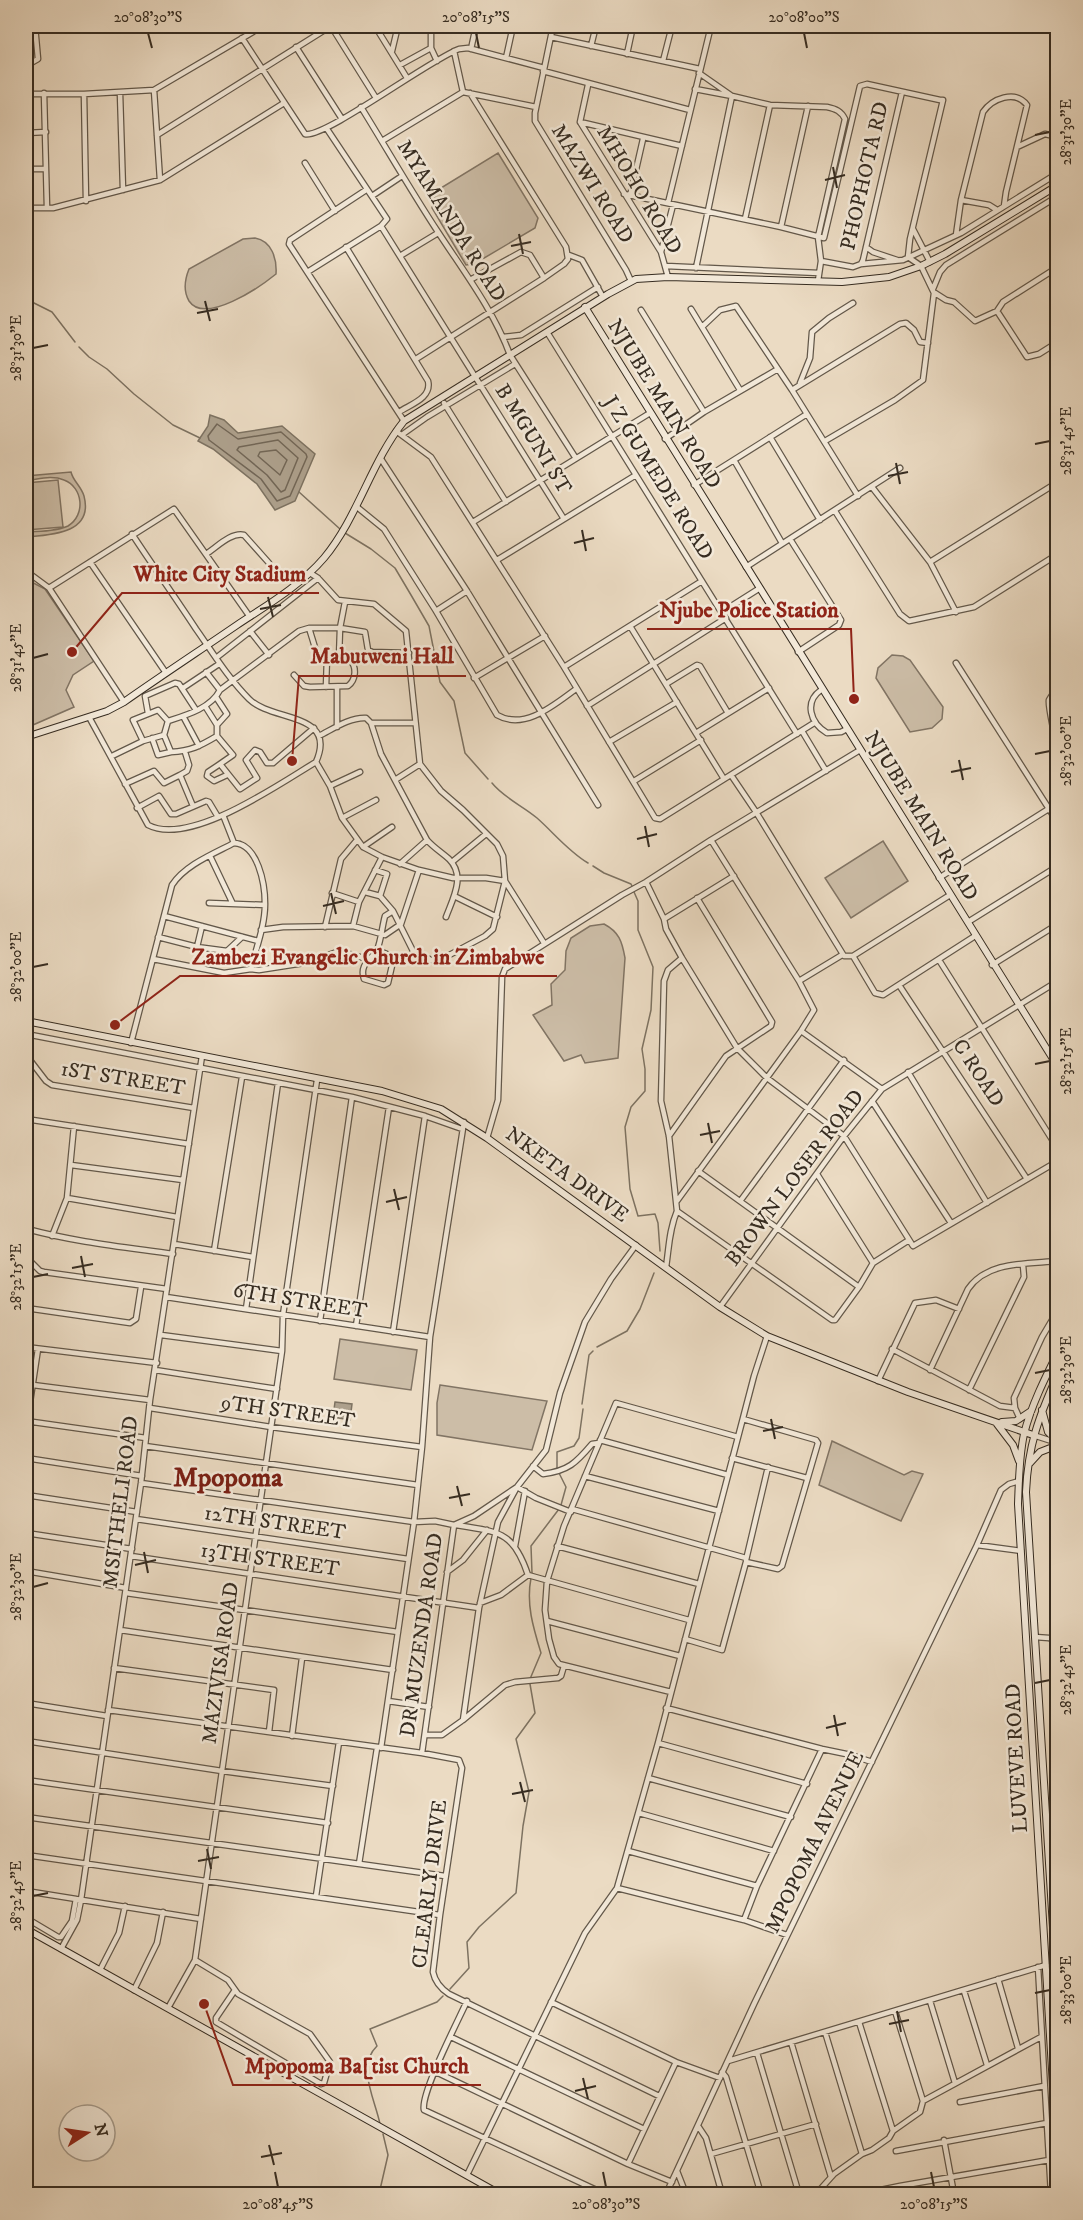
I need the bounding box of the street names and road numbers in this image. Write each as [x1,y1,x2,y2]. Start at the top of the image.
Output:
street label: PHOPHOTA RD [835,99,895,253]
street label: MAZWI ROAD [545,119,639,249]
street label: MHOHO ROAD [590,121,688,259]
street label: MYAMANDA ROAD [391,135,511,307]
street label: NJUBE MAIN ROAD [601,314,727,494]
street label: B MGUNI ST [489,379,577,499]
street label: J Z GUMEDE ROAD [596,390,719,565]
street label: NJUBE MAIN ROAD [858,726,984,906]
street label: C ROAD [946,1034,1010,1112]
street label: 1ST STREET [59,1056,187,1102]
street label: BROWN LOSER ROAD [720,1085,870,1271]
street label: NKETA DRIVE [500,1121,634,1229]
street label: 6TH STREET [231,1278,369,1324]
street label: 9TH STREET [218,1390,357,1434]
street label: MSITHELI ROAD [98,1415,144,1589]
street label: 12TH STREET [203,1500,348,1546]
street label: DR MUZENDA ROAD [395,1531,449,1739]
street label: 13TH STREET [199,1537,341,1583]
street label: MAZIVISA ROAD [197,1580,245,1746]
street label: LUVEVE ROAD [1000,1683,1034,1833]
street label: MPOPOMA AVENUE [760,1747,870,1937]
street label: CLEARLY DRIVE [407,1798,453,1970]

